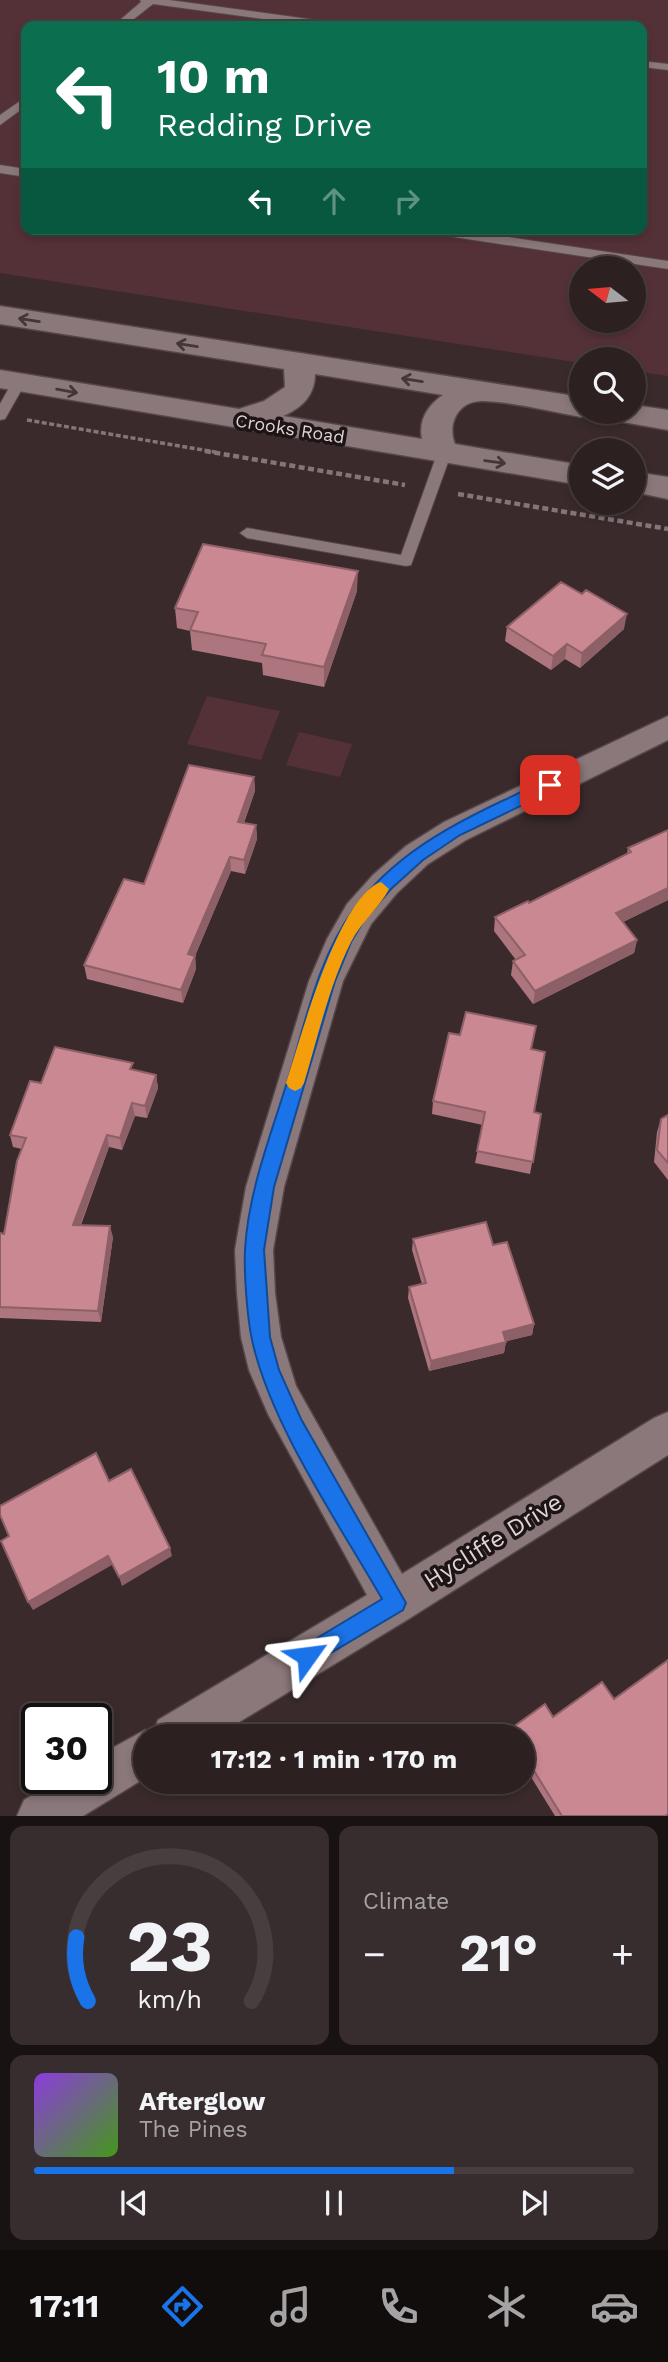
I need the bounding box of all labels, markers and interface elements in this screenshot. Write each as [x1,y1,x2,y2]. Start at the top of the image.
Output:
text: 10 m [157,47,270,105]
icon: left [42,49,133,140]
text: Redding Drive [157,106,372,144]
icon: left [242,182,280,220]
icon: ahead [315,182,353,220]
icon: right [388,182,426,220]
north arrow [569,256,646,332]
map controls [569,256,646,515]
one-way arrow [18,313,41,326]
one-way arrow [176,338,199,351]
button: search [569,347,646,424]
one-way arrow [401,373,424,386]
one-way arrow [55,385,78,398]
street label: Crooks Road [234,409,346,448]
button: layers [569,438,646,515]
one-way arrow [483,456,506,469]
pin [520,755,580,815]
icon: arrive [531,766,569,804]
street label: Hycliffe Drive [419,1487,567,1595]
position arrow [270,1619,344,1693]
speed limit sign: 30 [21,1703,112,1794]
text: 17:12 · 1 min · 170 m [211,1744,457,1774]
text: Climate [363,1888,449,1915]
text: 23 [126,1904,213,1990]
text: 21° [459,1923,538,1984]
text: − [363,1932,386,1976]
text: + [611,1932,634,1976]
text: km/h [137,1985,202,2014]
text: Afterglow [139,2086,265,2116]
text: The Pines [139,2116,248,2143]
icon: previous [115,2184,153,2222]
icon: pause [315,2184,353,2222]
icon: next [515,2184,553,2222]
icon: directions [158,2282,207,2331]
icon: music [266,2282,315,2331]
icon: phone [374,2282,423,2331]
icon: climate [482,2282,531,2331]
icon: car [590,2282,639,2331]
text: 17:11 [29,2287,99,2325]

